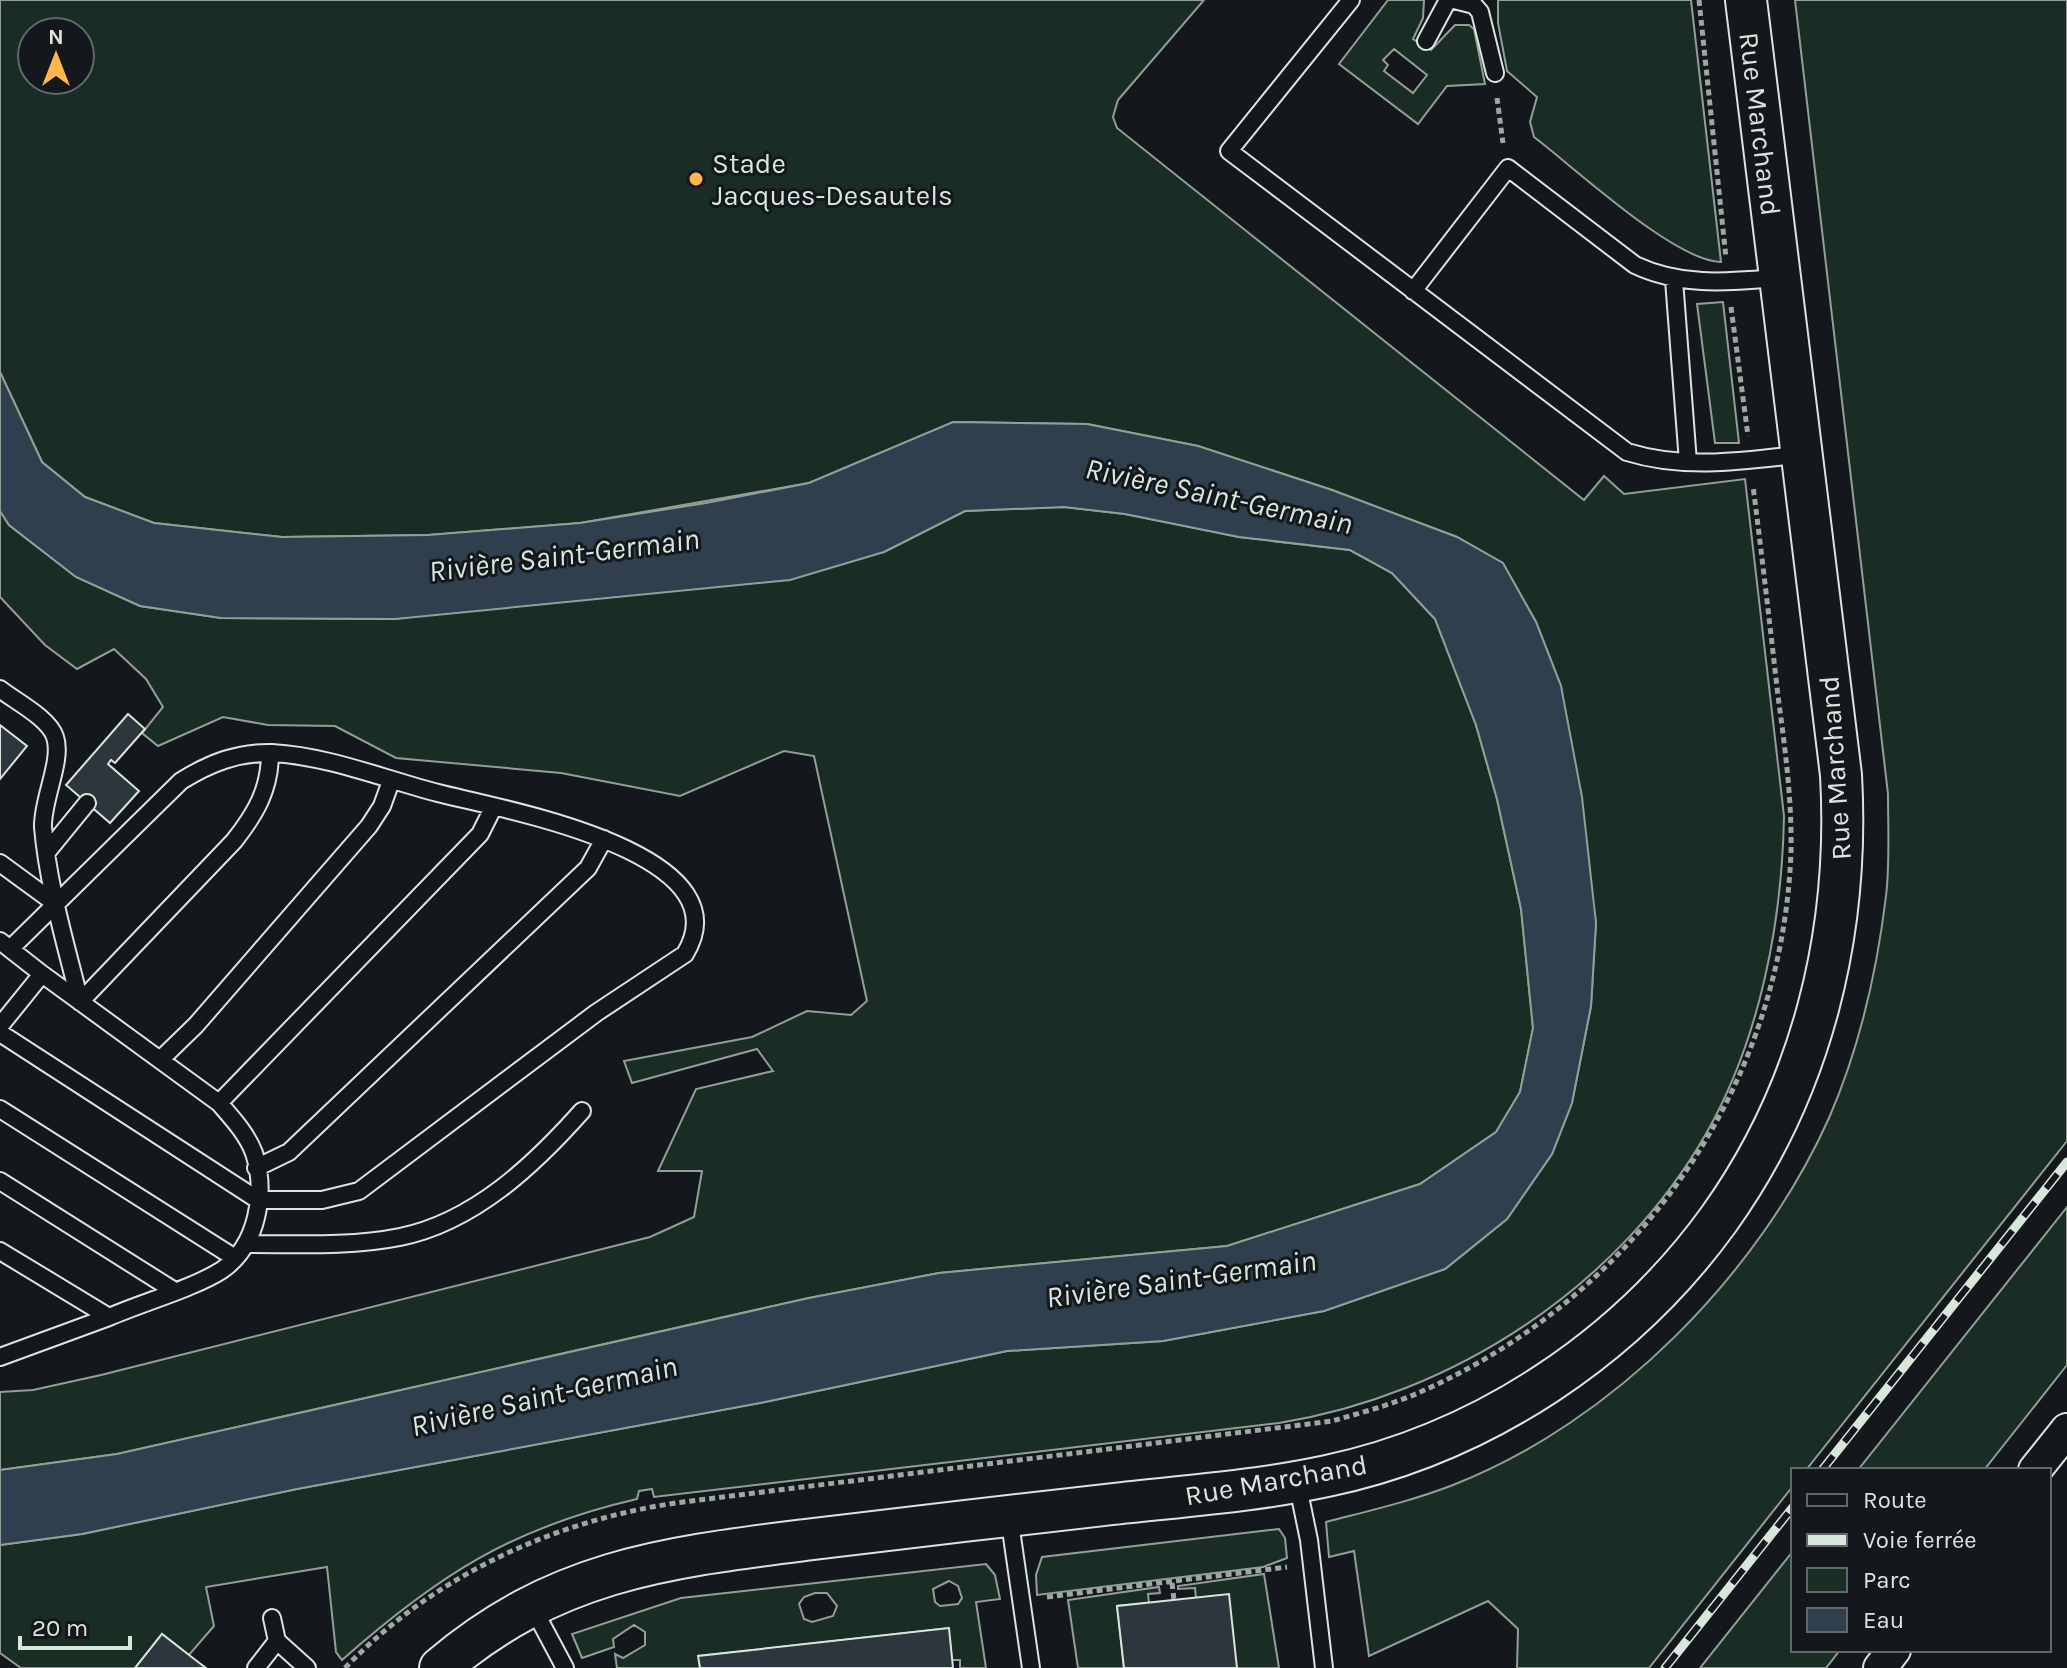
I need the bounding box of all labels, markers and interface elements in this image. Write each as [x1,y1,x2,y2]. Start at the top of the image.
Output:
north arrow [16,16,96,96]
text: N [48,24,64,50]
street label: Rue Marchand [1732,30,1788,218]
place label: Stade Jacques-Desautels [712,147,953,212]
marker: Stade Jacques-Desautels [687,170,705,188]
water label: Rivière Saint-Germain [1082,450,1356,542]
water label: Rivière Saint-Germain [427,521,701,589]
street label: Rue Marchand [1812,675,1858,861]
water label: Rivière Saint-Germain [1044,1242,1318,1316]
water label: Rivière Saint-Germain [407,1348,681,1444]
street label: Rue Marchand [1182,1448,1370,1512]
legend [1791,1468,2051,1652]
text: Route [1863,1486,1927,1514]
text: Voie ferrée [1863,1526,1977,1554]
text: Parc [1863,1566,1911,1594]
scale bar [20,1600,130,1650]
text: Eau [1863,1606,1904,1634]
text: 20 m [32,1614,88,1642]

